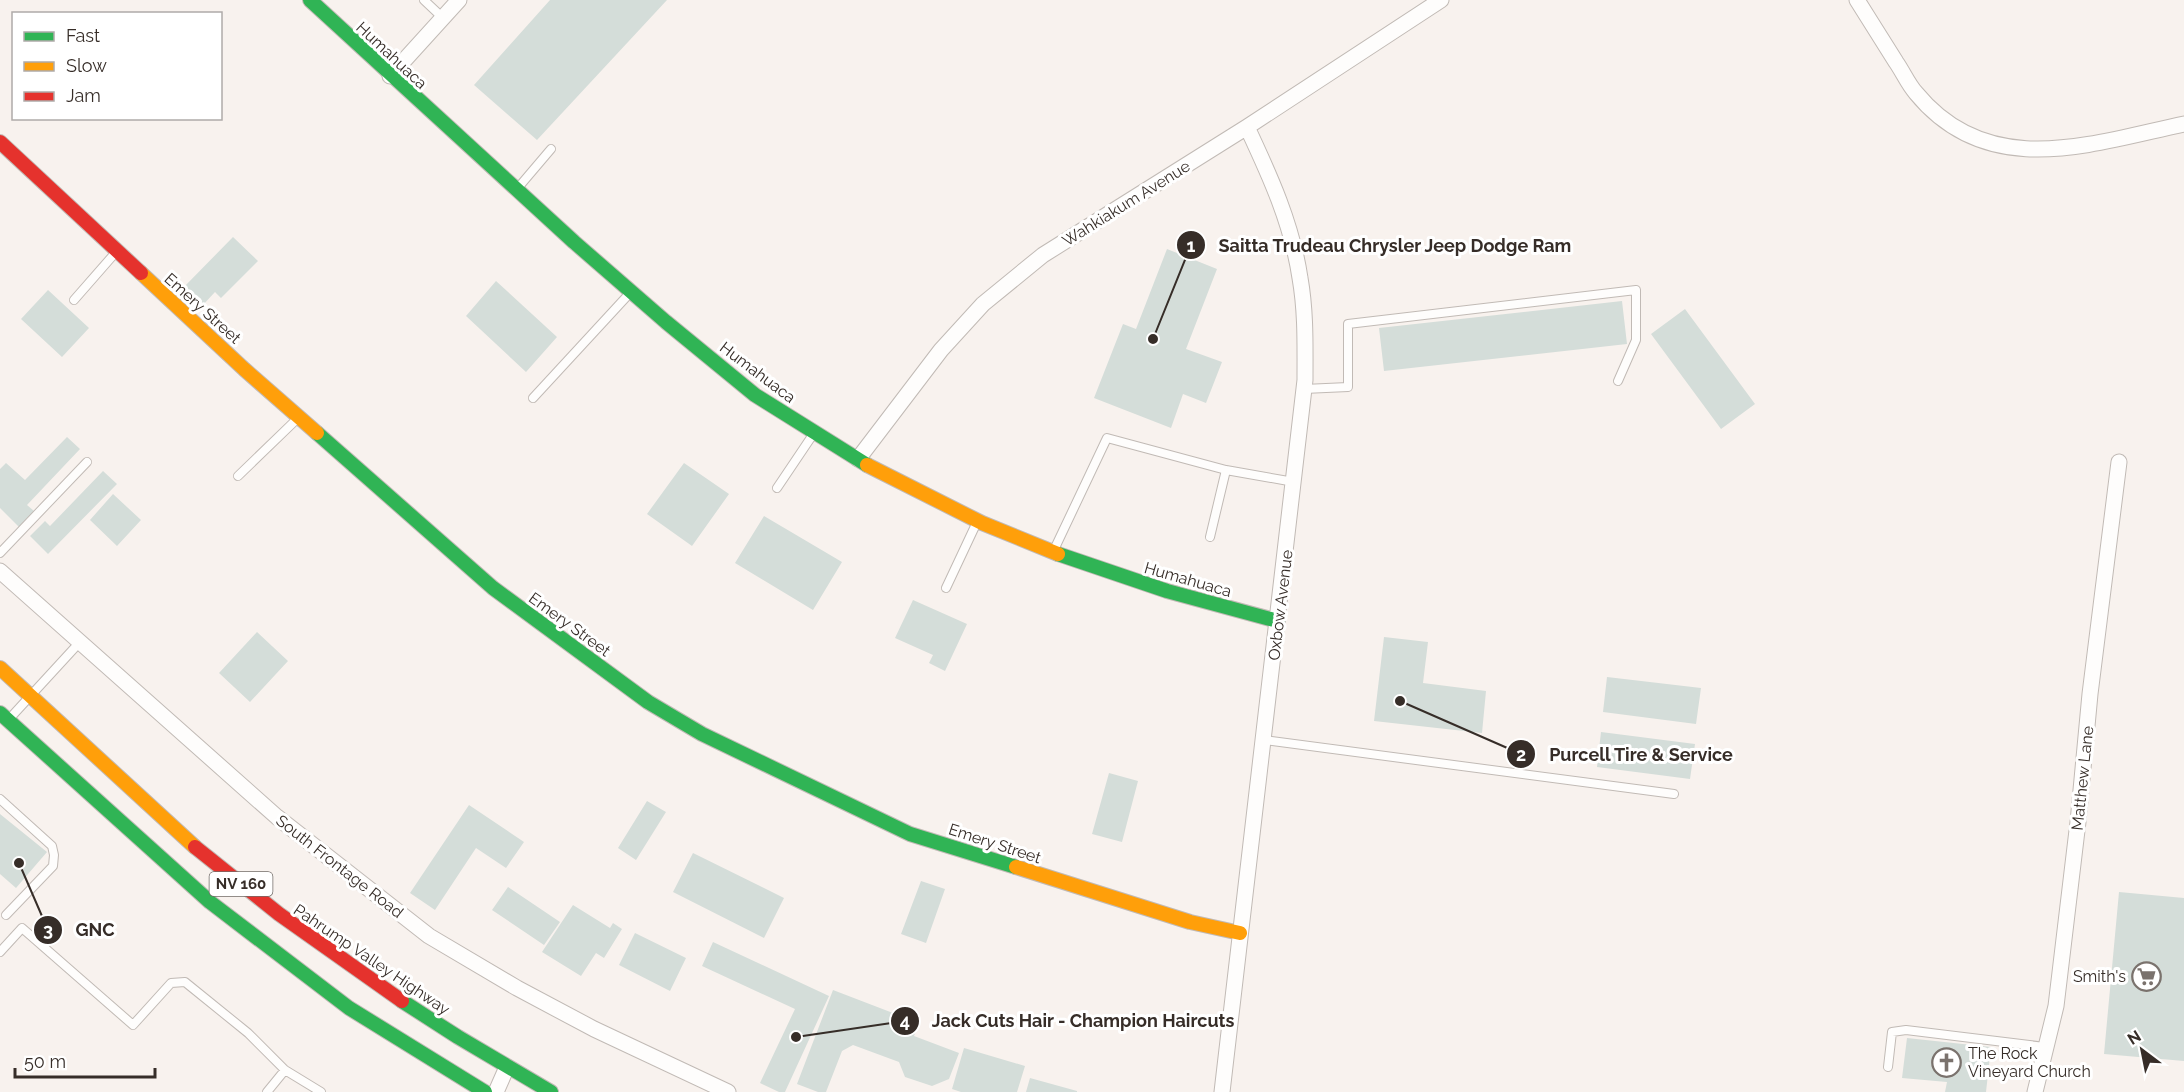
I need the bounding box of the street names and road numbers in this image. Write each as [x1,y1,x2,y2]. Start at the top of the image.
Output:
street label: Humahuaca [352,18,431,93]
street label: Wahkiakum Avenue [1059,156,1194,250]
street label: Emery Street [161,269,245,348]
street label: Humahuaca [716,338,799,407]
street label: Oxbow Avenue [1264,549,1297,661]
street label: Humahuaca [1142,558,1234,601]
street label: Emery Street [525,588,615,661]
street label: Matthew Lane [2068,725,2097,831]
street label: South Frontage Road [272,811,407,922]
street label: Emery Street [946,820,1044,868]
road number: NV 160 [210,872,272,896]
street label: Pahrump Valley Highway [290,900,454,1019]

